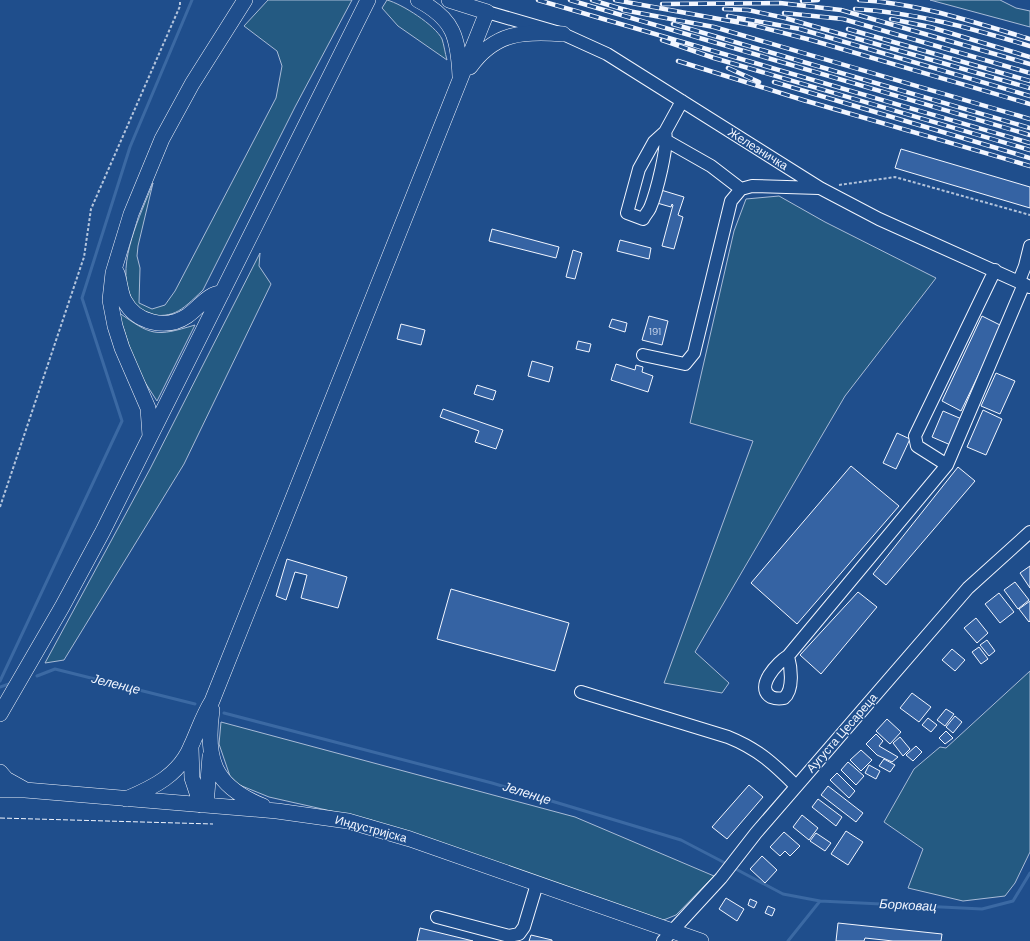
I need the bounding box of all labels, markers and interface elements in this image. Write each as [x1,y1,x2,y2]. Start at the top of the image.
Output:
street label: Железничка [725,124,791,174]
house number: 191 [649,325,661,338]
water label: Јеленце [89,670,142,698]
street label: Аугуста Цесареца [803,690,881,776]
water label: Јеленце [500,777,553,808]
street label: Индустријска [333,812,409,846]
water label: Борковац [879,895,937,915]

